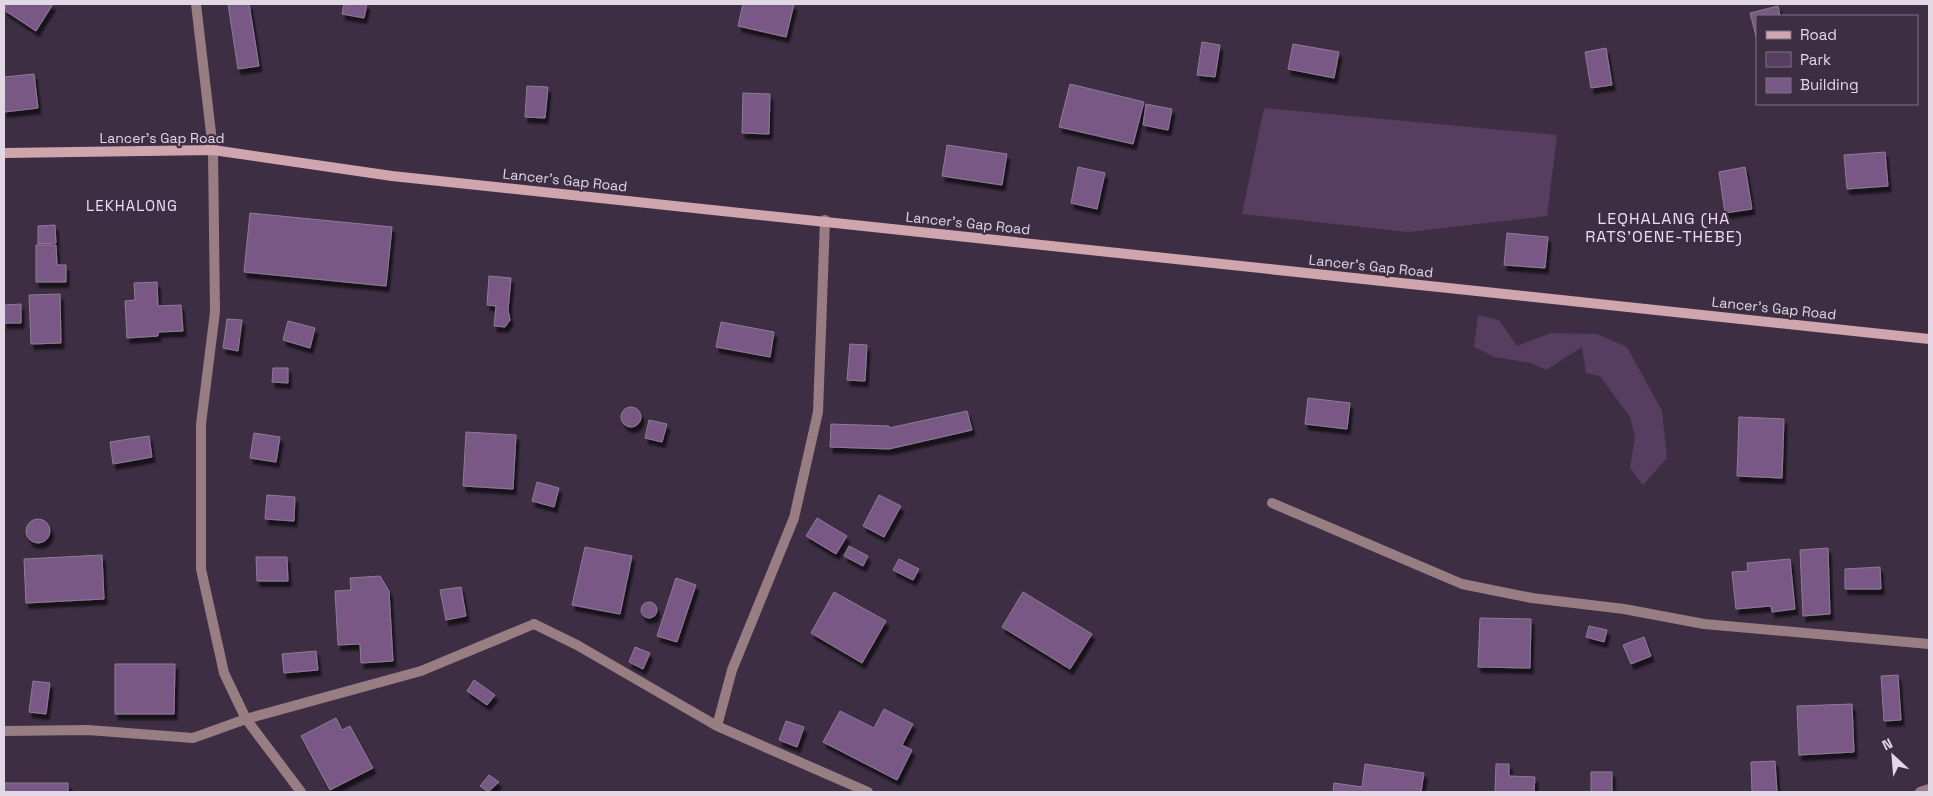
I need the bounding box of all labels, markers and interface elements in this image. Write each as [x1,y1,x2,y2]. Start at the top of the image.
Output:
legend [1756,15,1918,105]
text: Road [1800,25,1837,44]
text: Park [1800,50,1831,69]
text: Building [1800,75,1859,94]
street label: Lancer's Gap Road [100,129,224,147]
street label: Lancer's Gap Road [502,165,628,195]
district label: LEKHALONG [86,196,178,215]
street label: Lancer's Gap Road [905,208,1031,238]
district label: LEQHALANG (HA RATS'OENE-THEBE) [1585,208,1743,247]
street label: Lancer's Gap Road [1308,251,1434,281]
street label: Lancer's Gap Road [1711,293,1837,323]
north arrow [1868,731,1918,781]
text: N [1879,734,1895,754]

